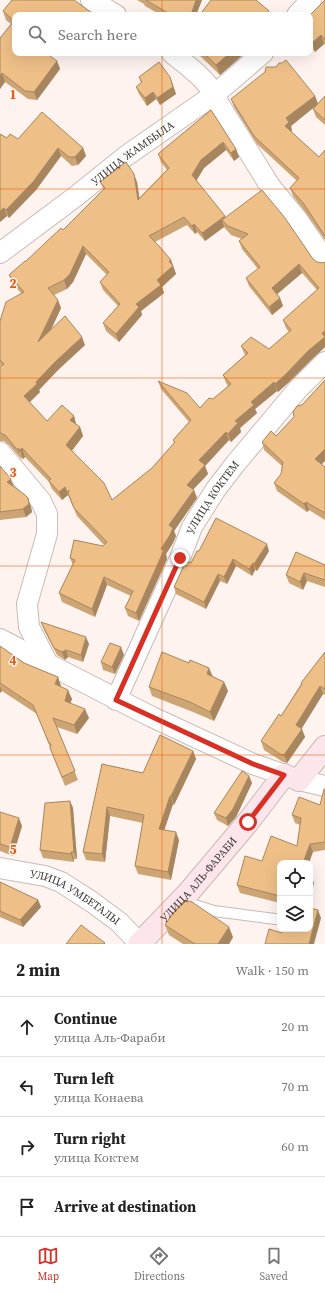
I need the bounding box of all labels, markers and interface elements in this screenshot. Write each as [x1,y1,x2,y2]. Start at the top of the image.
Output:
search box [12,12,313,56]
icon: search [26,23,48,45]
text: Search here [58,24,137,45]
text: 1 [9,86,17,103]
street label: УЛИЦА ЖАМБЫЛА [88,117,178,189]
text: 2 [9,275,17,292]
street label: УЛИЦА КОКТЕМ [183,458,243,536]
text: 3 [9,464,17,481]
route end [171,549,189,567]
text: 4 [9,652,17,669]
route start [239,813,257,831]
street label: УЛИЦА АЛЬ-ФАРАБИ [157,833,241,925]
text: 5 [9,841,17,858]
map controls [277,860,313,932]
button: locate [277,860,313,896]
street label: УЛИЦА УМБЕТАЛЫ [29,866,123,928]
button: layers [277,896,313,932]
text: 2 min [16,958,60,982]
text: Walk · 150 m [236,962,309,979]
text: Continue [54,1008,117,1029]
icon: ahead [16,1016,38,1038]
text: 20 m [281,1018,309,1035]
text: улица Аль-Фараби [54,1029,166,1046]
text: Turn left [54,1068,114,1089]
icon: left [16,1076,38,1098]
text: 70 m [281,1078,309,1095]
text: улица Конаева [54,1089,144,1106]
text: Turn right [54,1128,126,1149]
icon: right [16,1136,38,1158]
text: 60 m [281,1138,309,1155]
text: улица Коктем [54,1149,139,1166]
icon: arrive [16,1196,38,1218]
text: Arrive at destination [54,1196,196,1217]
tab: Map [37,1245,59,1284]
tab: Directions [134,1245,185,1284]
tab: Saved [259,1245,288,1284]

